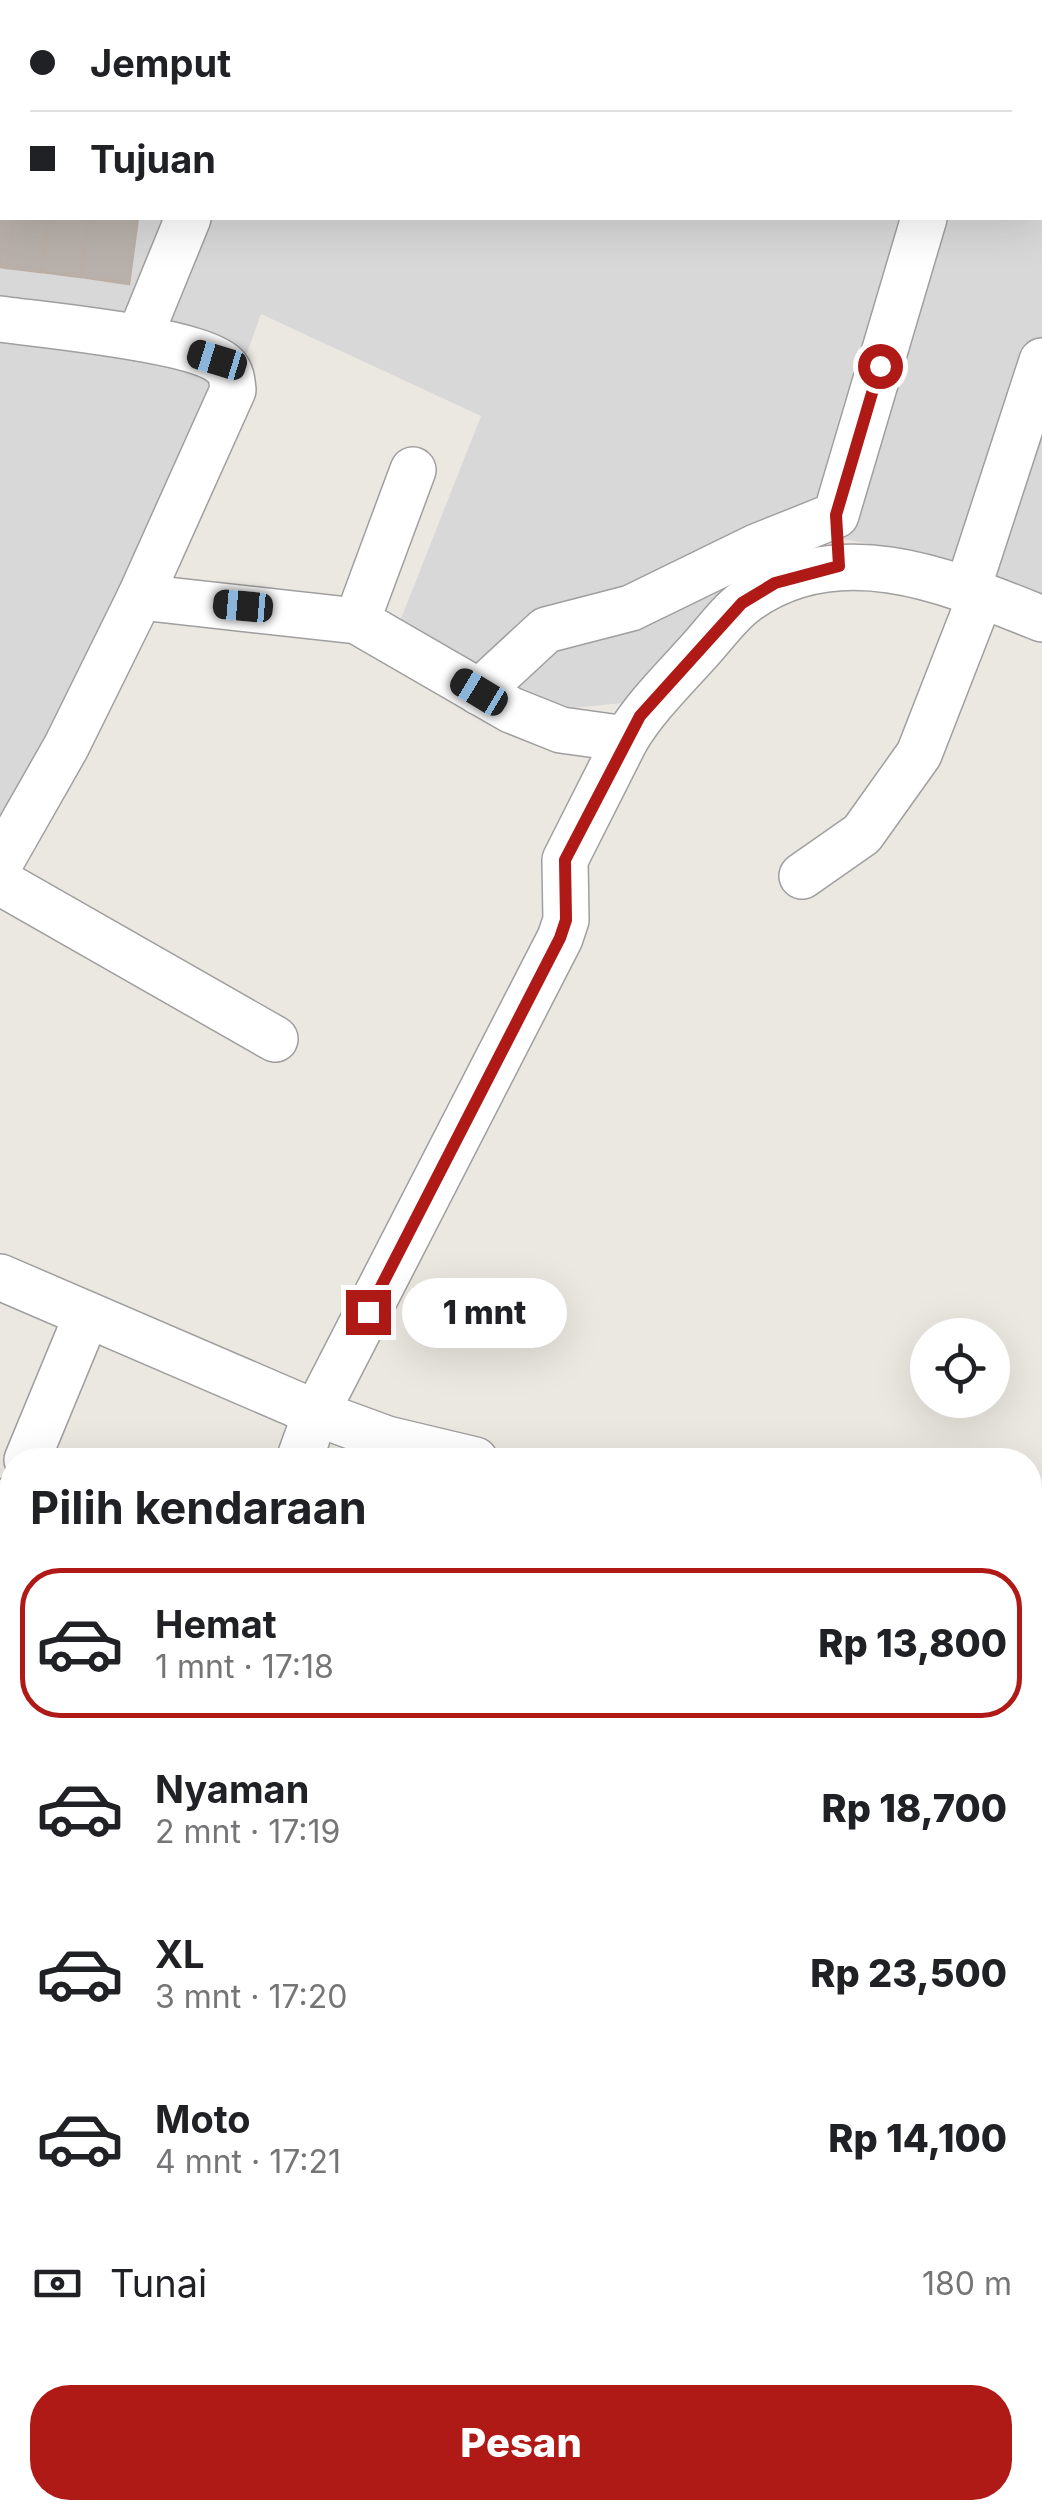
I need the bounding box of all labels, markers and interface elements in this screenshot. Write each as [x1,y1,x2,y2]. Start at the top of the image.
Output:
text: Jemput [90,40,231,86]
text: Tujuan [90,136,216,182]
car [184,337,250,383]
route start [858,344,903,389]
car [212,588,274,624]
car [446,664,512,720]
callout: 1 mnt [403,1277,568,1347]
route end [346,1290,391,1335]
text: 1 mnt [443,1293,526,1332]
map controls [910,1318,1010,1418]
button: locate [910,1318,1010,1418]
text: Pilih kendaraan [30,1480,367,1535]
icon: car [35,1598,125,1688]
text: Hemat [155,1601,277,1647]
text: Rp 13,800 [818,1620,1007,1666]
text: 1 mnt · 17:18 [155,1647,334,1686]
icon: car [35,1763,125,1853]
text: Nyaman [155,1766,309,1812]
text: Rp 18,700 [821,1785,1007,1831]
text: 2 mnt · 17:19 [155,1812,340,1851]
icon: car [35,1928,125,2018]
text: XL [155,1931,205,1977]
text: Rp 23,500 [810,1950,1007,1996]
text: 3 mnt · 17:20 [155,1977,347,2016]
icon: car [35,2093,125,2183]
text: Moto [155,2096,251,2142]
text: Rp 14,100 [828,2115,1007,2161]
text: 4 mnt · 17:21 [155,2142,341,2181]
icon: cash [30,2256,85,2311]
text: Tunai [110,2260,207,2306]
text: 180 m [922,2264,1012,2303]
button: Pesan [30,2385,1012,2500]

